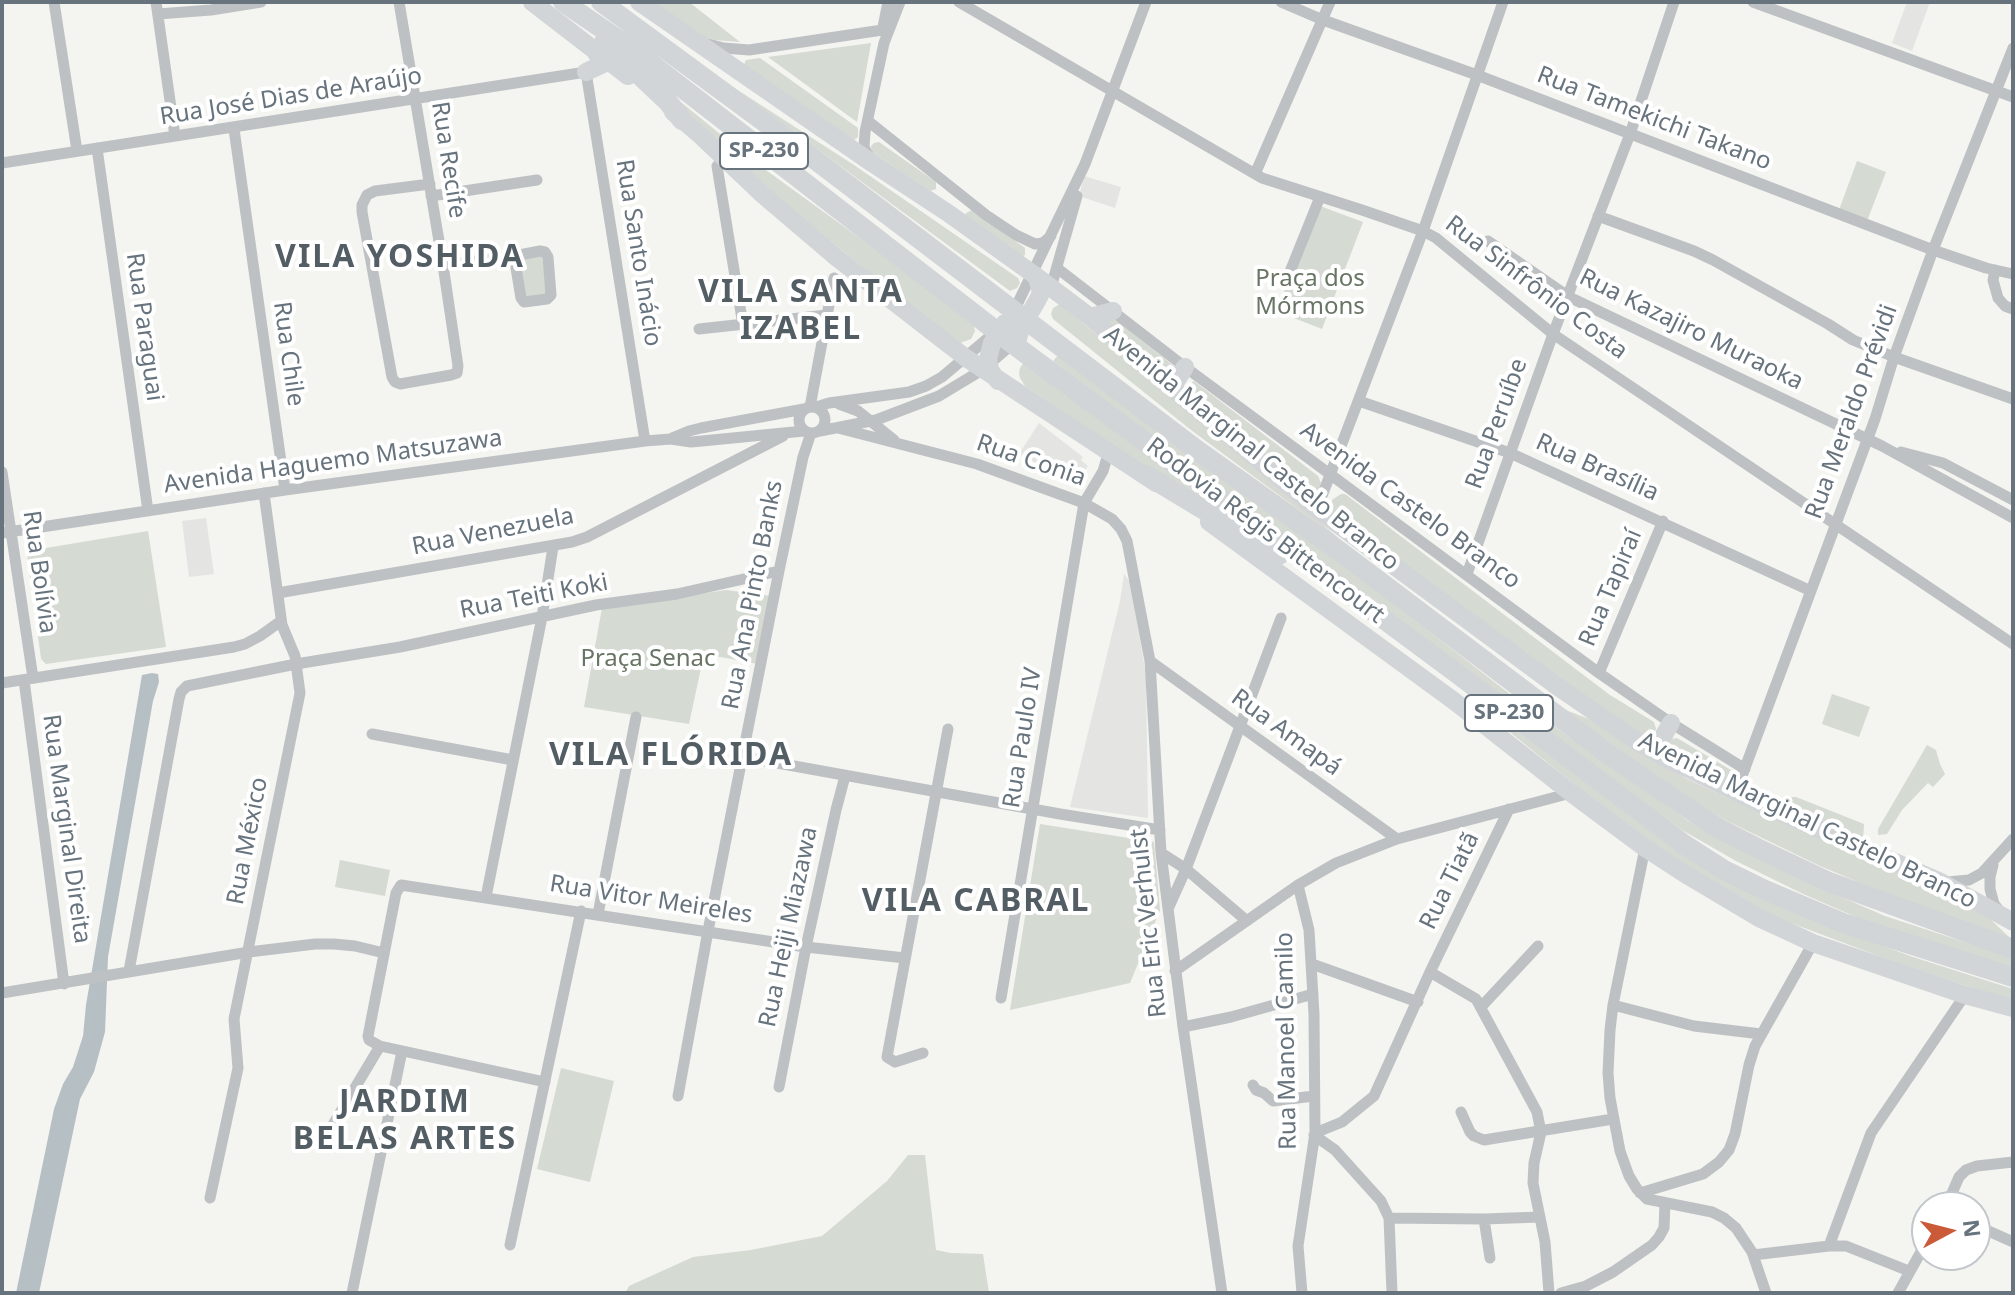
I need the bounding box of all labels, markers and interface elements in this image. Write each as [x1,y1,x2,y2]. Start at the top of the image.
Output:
street label: Rua Tamekichi Takano [1533,61,1775,177]
street label: Rua José Dias de Araújo [158,62,424,132]
street label: Rua Recife [425,100,471,220]
road number: SP-230 [720,133,808,169]
street label: Rua Santo Inácio [609,157,667,349]
street label: Rua Sinfrônio Costa [1439,210,1633,366]
district label: VILA YOSHIDA [275,239,525,277]
street label: Rua Paraguai [119,251,169,403]
street label: Rua Kazajiro Muraoka [1574,263,1808,397]
park label: Praça dos Mórmons [1255,265,1365,321]
district label: VILA SANTA IZABEL [698,274,904,349]
street label: Rua Chile [266,300,310,408]
street label: Rua Meraldo Prévidi [1800,301,1904,523]
street label: Avenida Marginal Castelo Branco [1097,321,1405,577]
street label: Rua Peruíbe [1460,355,1534,493]
street label: Avenida Castelo Branco [1294,416,1526,596]
street label: Avenida Haguemo Matsuzawa [162,424,504,500]
street label: Rua Brasília [1531,428,1663,508]
street label: Rua Conia [973,429,1089,493]
street label: Rodovia Régis Bittencourt [1140,432,1390,630]
street label: Rua Ana Pinto Banks [717,478,789,712]
street label: Rua Venezuela [410,502,576,562]
street label: Rua Bolívia [16,509,62,635]
street label: Rua Tapiraí [1573,525,1649,651]
street label: Rua Teiti Koki [457,569,611,625]
park label: Praça Senac [580,645,716,673]
street label: Rua Paulo IV [998,666,1048,810]
street label: Rua Amapá [1225,683,1347,783]
road number: SP-230 [1465,695,1553,731]
street label: Rua Marginal Direita [36,713,96,945]
street label: Avenida Marginal Castelo Branco [1634,727,1980,915]
district label: VILA FLÓRIDA [549,737,793,775]
street label: Rua México [222,775,274,907]
street label: Rua Heiji Miazawa [754,824,824,1030]
street label: Rua Eric Verhulst [1125,827,1173,1019]
street label: Rua Tiatã [1414,828,1486,934]
street label: Rua Vitor Meireles [547,870,755,930]
district label: VILA CABRAL [862,883,1090,921]
street label: Rua Manoel Camilo [1271,932,1303,1150]
district label: JARDIM BELAS ARTES [293,1084,517,1159]
north arrow [1911,1191,1991,1271]
text: N [1957,1218,1989,1239]

